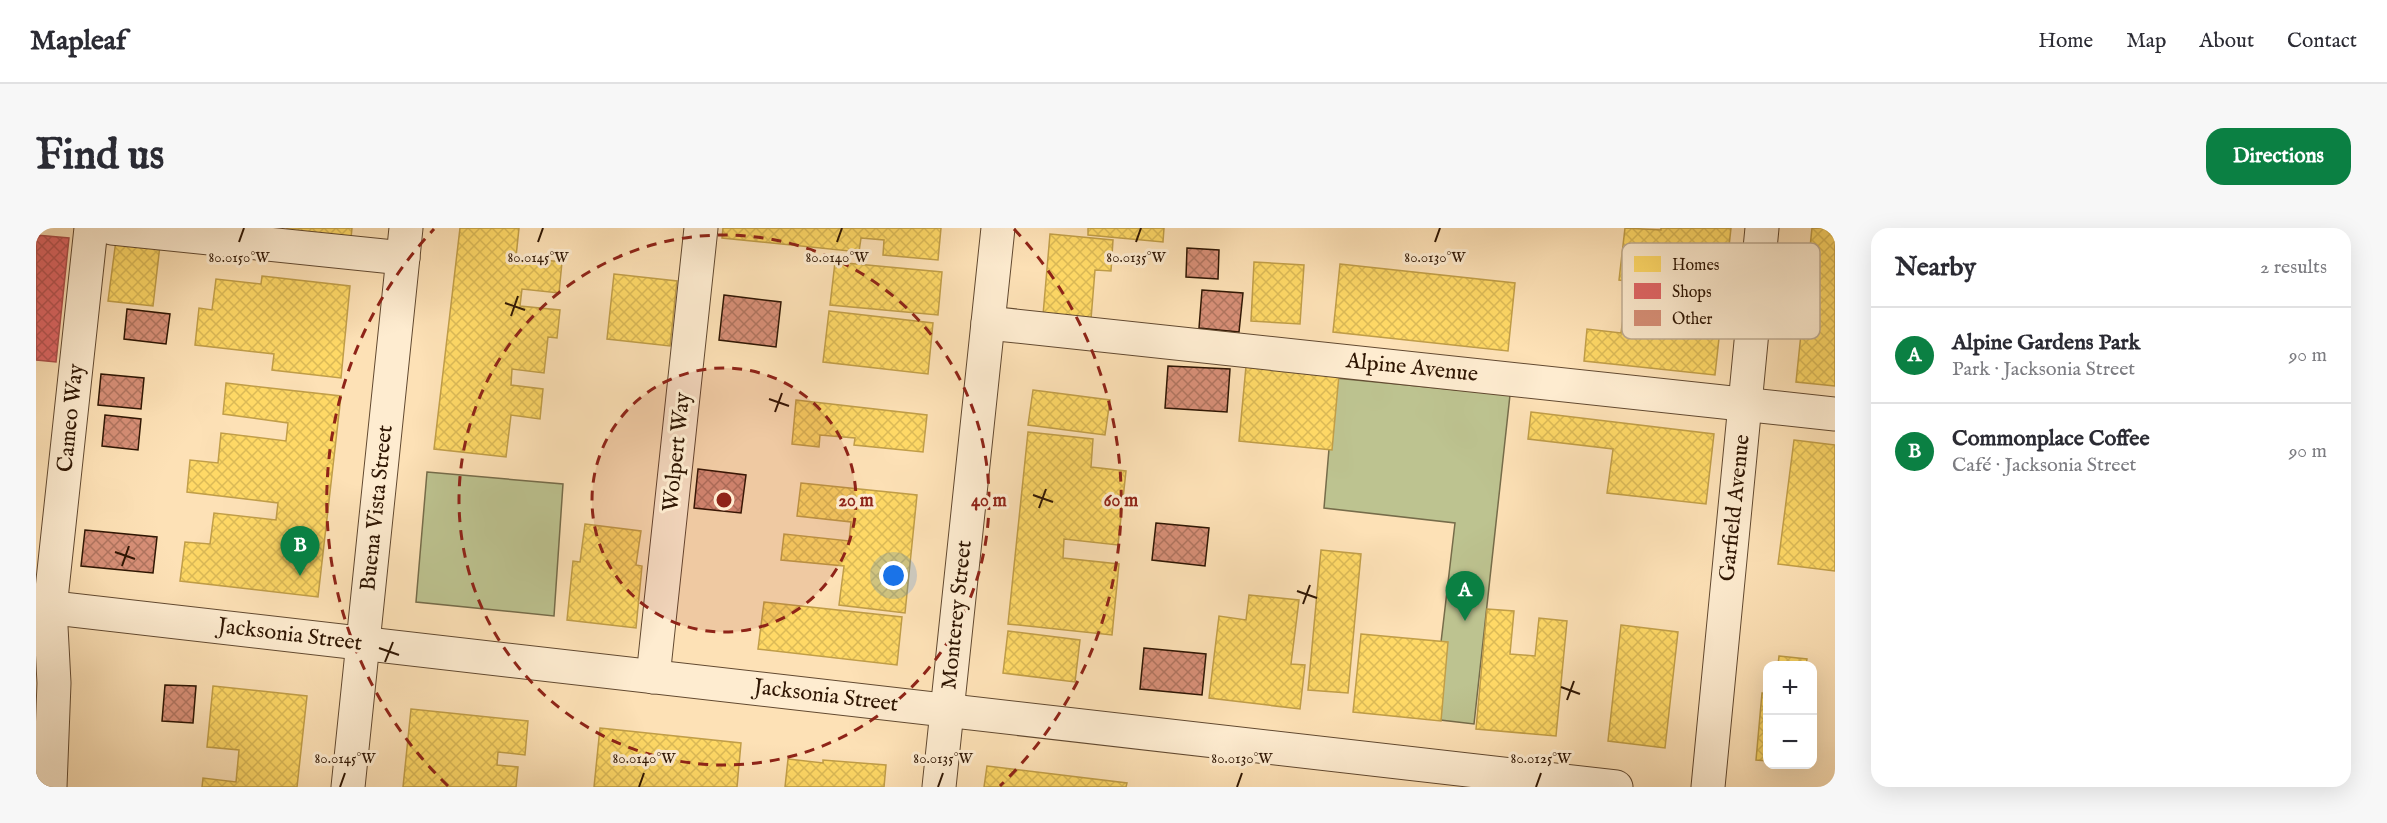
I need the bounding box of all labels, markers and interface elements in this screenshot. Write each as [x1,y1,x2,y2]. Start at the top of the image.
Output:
text: Mapleaf [30,24,126,59]
text: Home [2038,28,2093,55]
text: Map [2126,28,2166,55]
text: About [2199,28,2254,55]
text: Contact [2287,28,2357,55]
button: Directions [2206,128,2351,185]
text: Find us [36,130,164,183]
legend [1622,243,1820,339]
text: 80.0150°W [208,248,270,267]
text: 80.0145°W [507,248,569,267]
text: 80.0140°W [805,248,869,267]
text: 80.0135°W [1106,248,1166,267]
text: 80.0130°W [1404,248,1466,267]
text: Nearby [1895,251,1976,284]
text: 2 results [2260,255,2327,280]
text: Homes [1672,256,1720,276]
text: Shops [1672,283,1712,303]
text: Other [1672,310,1713,330]
text: Alpine Gardens Park [1952,329,2140,357]
text: A [1908,343,1921,368]
text: 90 m [2289,343,2327,368]
street label: Alpine Avenue [1344,347,1479,389]
text: Park · Jacksonia Street [1952,357,2135,382]
street label: Cameo Way [51,362,91,473]
street label: Wolpert Way [657,391,697,513]
street label: Buena Vista Street [354,423,400,592]
text: Commonplace Coffee [1952,425,2150,453]
street label: Garfield Avenue [1713,433,1757,583]
text: B [1908,439,1921,464]
text: 90 m [2289,439,2327,464]
text: Café · Jacksonia Street [1952,453,2136,478]
centre of rings [714,490,734,510]
text: 20 m [838,490,874,513]
text: 40 m [971,490,1007,513]
text: 60 m [1104,490,1138,513]
pin: B [280,526,320,576]
street label: Monterey Street [935,539,979,691]
your location [879,561,908,590]
pin: A [1446,572,1484,621]
street label: Jacksonia Street [213,612,364,658]
map controls [1763,661,1817,769]
button: + [1763,661,1817,715]
street label: Jacksonia Street [749,673,900,719]
button: − [1763,715,1817,769]
text: 80.0145°W [314,749,376,768]
text: 80.0140°W [612,749,676,768]
text: 80.0135°W [913,749,973,768]
text: 80.0130°W [1211,749,1273,768]
text: 80.0125°W [1511,749,1572,768]

